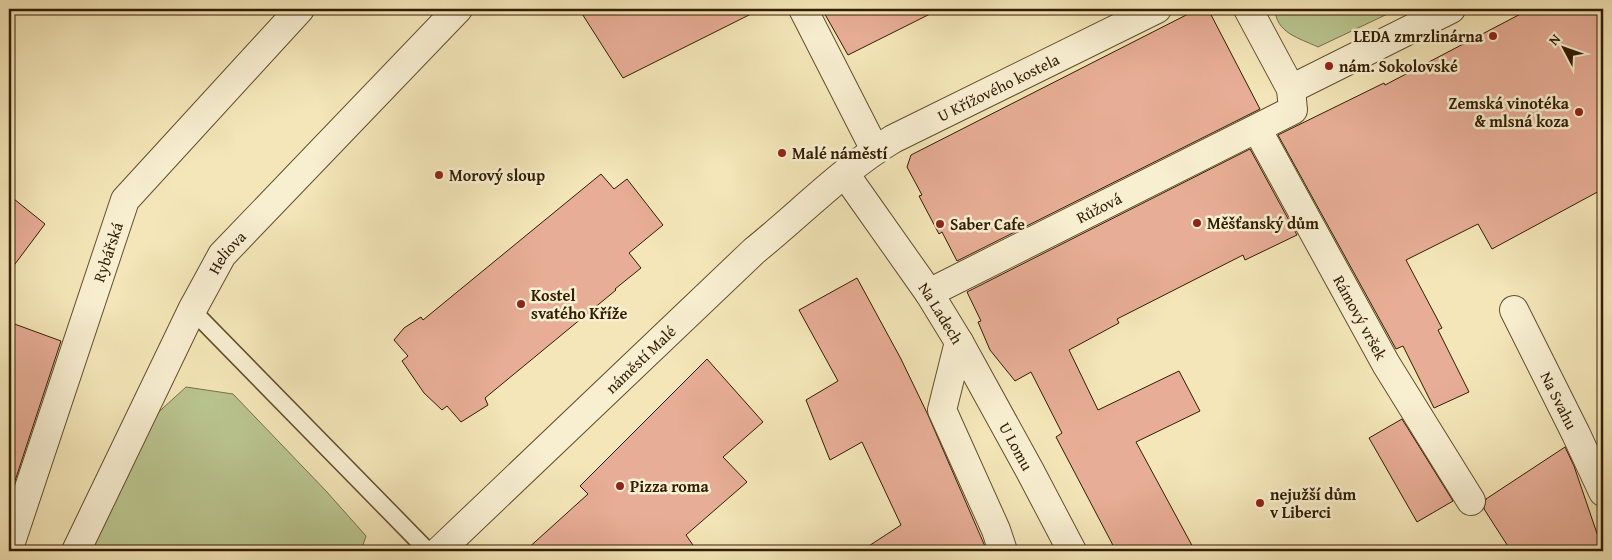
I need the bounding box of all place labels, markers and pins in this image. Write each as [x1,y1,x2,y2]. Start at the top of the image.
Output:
place label: LEDA zmrzlinárna [1354,24,1484,48]
marker: LEDA zmrzlinárna [1487,30,1499,42]
place label: nám. Sokolovské [1339,54,1458,78]
marker: nám. Sokolovské [1323,60,1335,72]
place label: Zemská vinotéka & mlsná koza [1449,91,1570,133]
marker: Zemská vinotéka & mlsná koza [1573,106,1585,118]
place label: Malé náměstí [792,141,888,165]
marker: Malé náměstí [776,147,788,159]
place label: Morový sloup [449,163,545,187]
marker: Morový sloup [433,169,445,181]
place label: Měšťanský dům [1207,211,1319,235]
place label: Saber Cafe [950,212,1025,236]
marker: Měšťanský dům [1191,217,1203,229]
marker: Saber Cafe [934,218,946,230]
place label: Kostel svatého Kříže [531,283,627,325]
marker: Kostel svatého Kříže [515,298,527,310]
place label: Pizza roma [630,474,710,498]
marker: Pizza roma [614,480,626,492]
place label: nejužší dům v Liberci [1270,482,1357,524]
marker: nejužší dům v Liberci [1254,497,1266,509]

